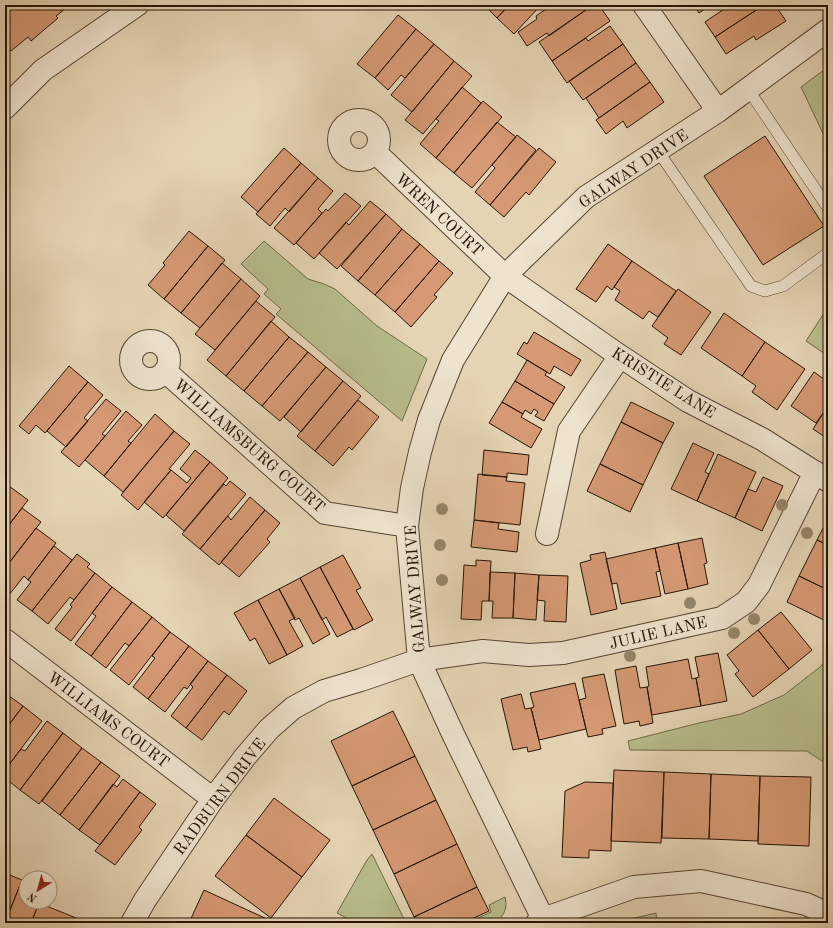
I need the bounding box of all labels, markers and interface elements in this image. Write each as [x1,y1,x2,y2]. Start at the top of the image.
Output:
street label: GALWAY DRIVE [577,127,692,212]
street label: WREN COURT [392,171,485,260]
street label: KRISTIE LANE [608,345,718,422]
street label: WILLIAMSBURG COURT [170,377,327,516]
street label: GALWAY DRIVE [404,525,428,653]
street label: JULIE LANE [608,615,709,653]
street label: WILLIAMS COURT [44,670,172,772]
street label: RADBURN DRIVE [172,736,269,858]
north arrow [18,870,58,910]
text: N [26,890,40,904]

